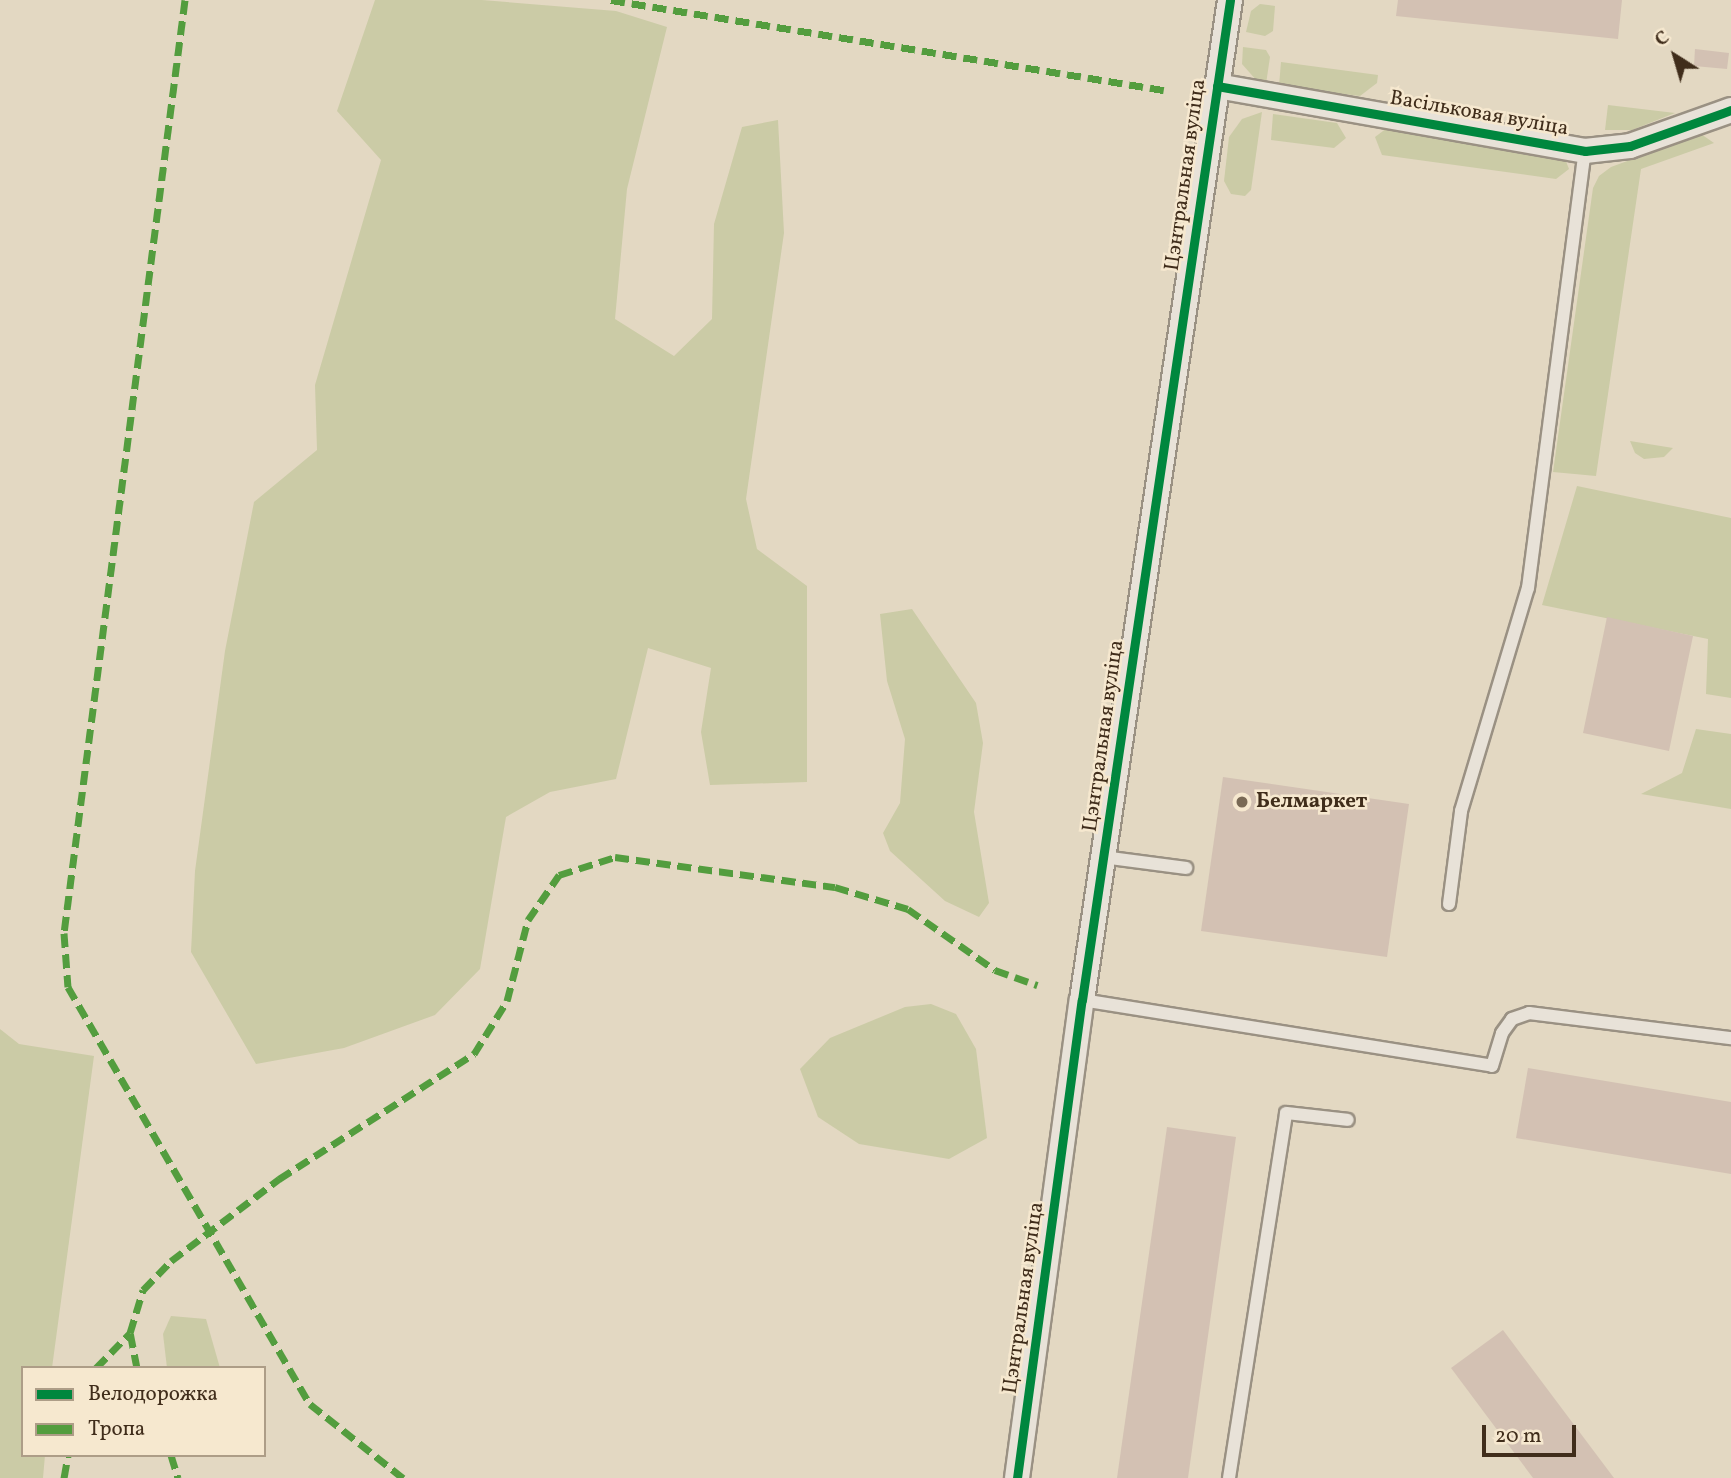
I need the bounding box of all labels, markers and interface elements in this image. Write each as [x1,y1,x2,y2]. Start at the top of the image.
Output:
north arrow [1640,21,1710,91]
text: С [1650,25,1675,53]
street label: Цэнтральная вуліца [1160,77,1212,273]
street label: Васільковая вуліца [1388,86,1570,142]
street label: Цэнтральная вуліца [1078,638,1130,834]
place label: Белмаркет [1256,789,1367,815]
marker: Белмаркет [1234,794,1250,810]
street label: Цэнтральная вуліца [998,1200,1050,1396]
legend [21,1366,266,1457]
text: Велодорожка [88,1380,218,1409]
scale bar [1486,1412,1580,1456]
text: Тропа [88,1415,145,1444]
text: 20 m [1495,1422,1541,1451]

